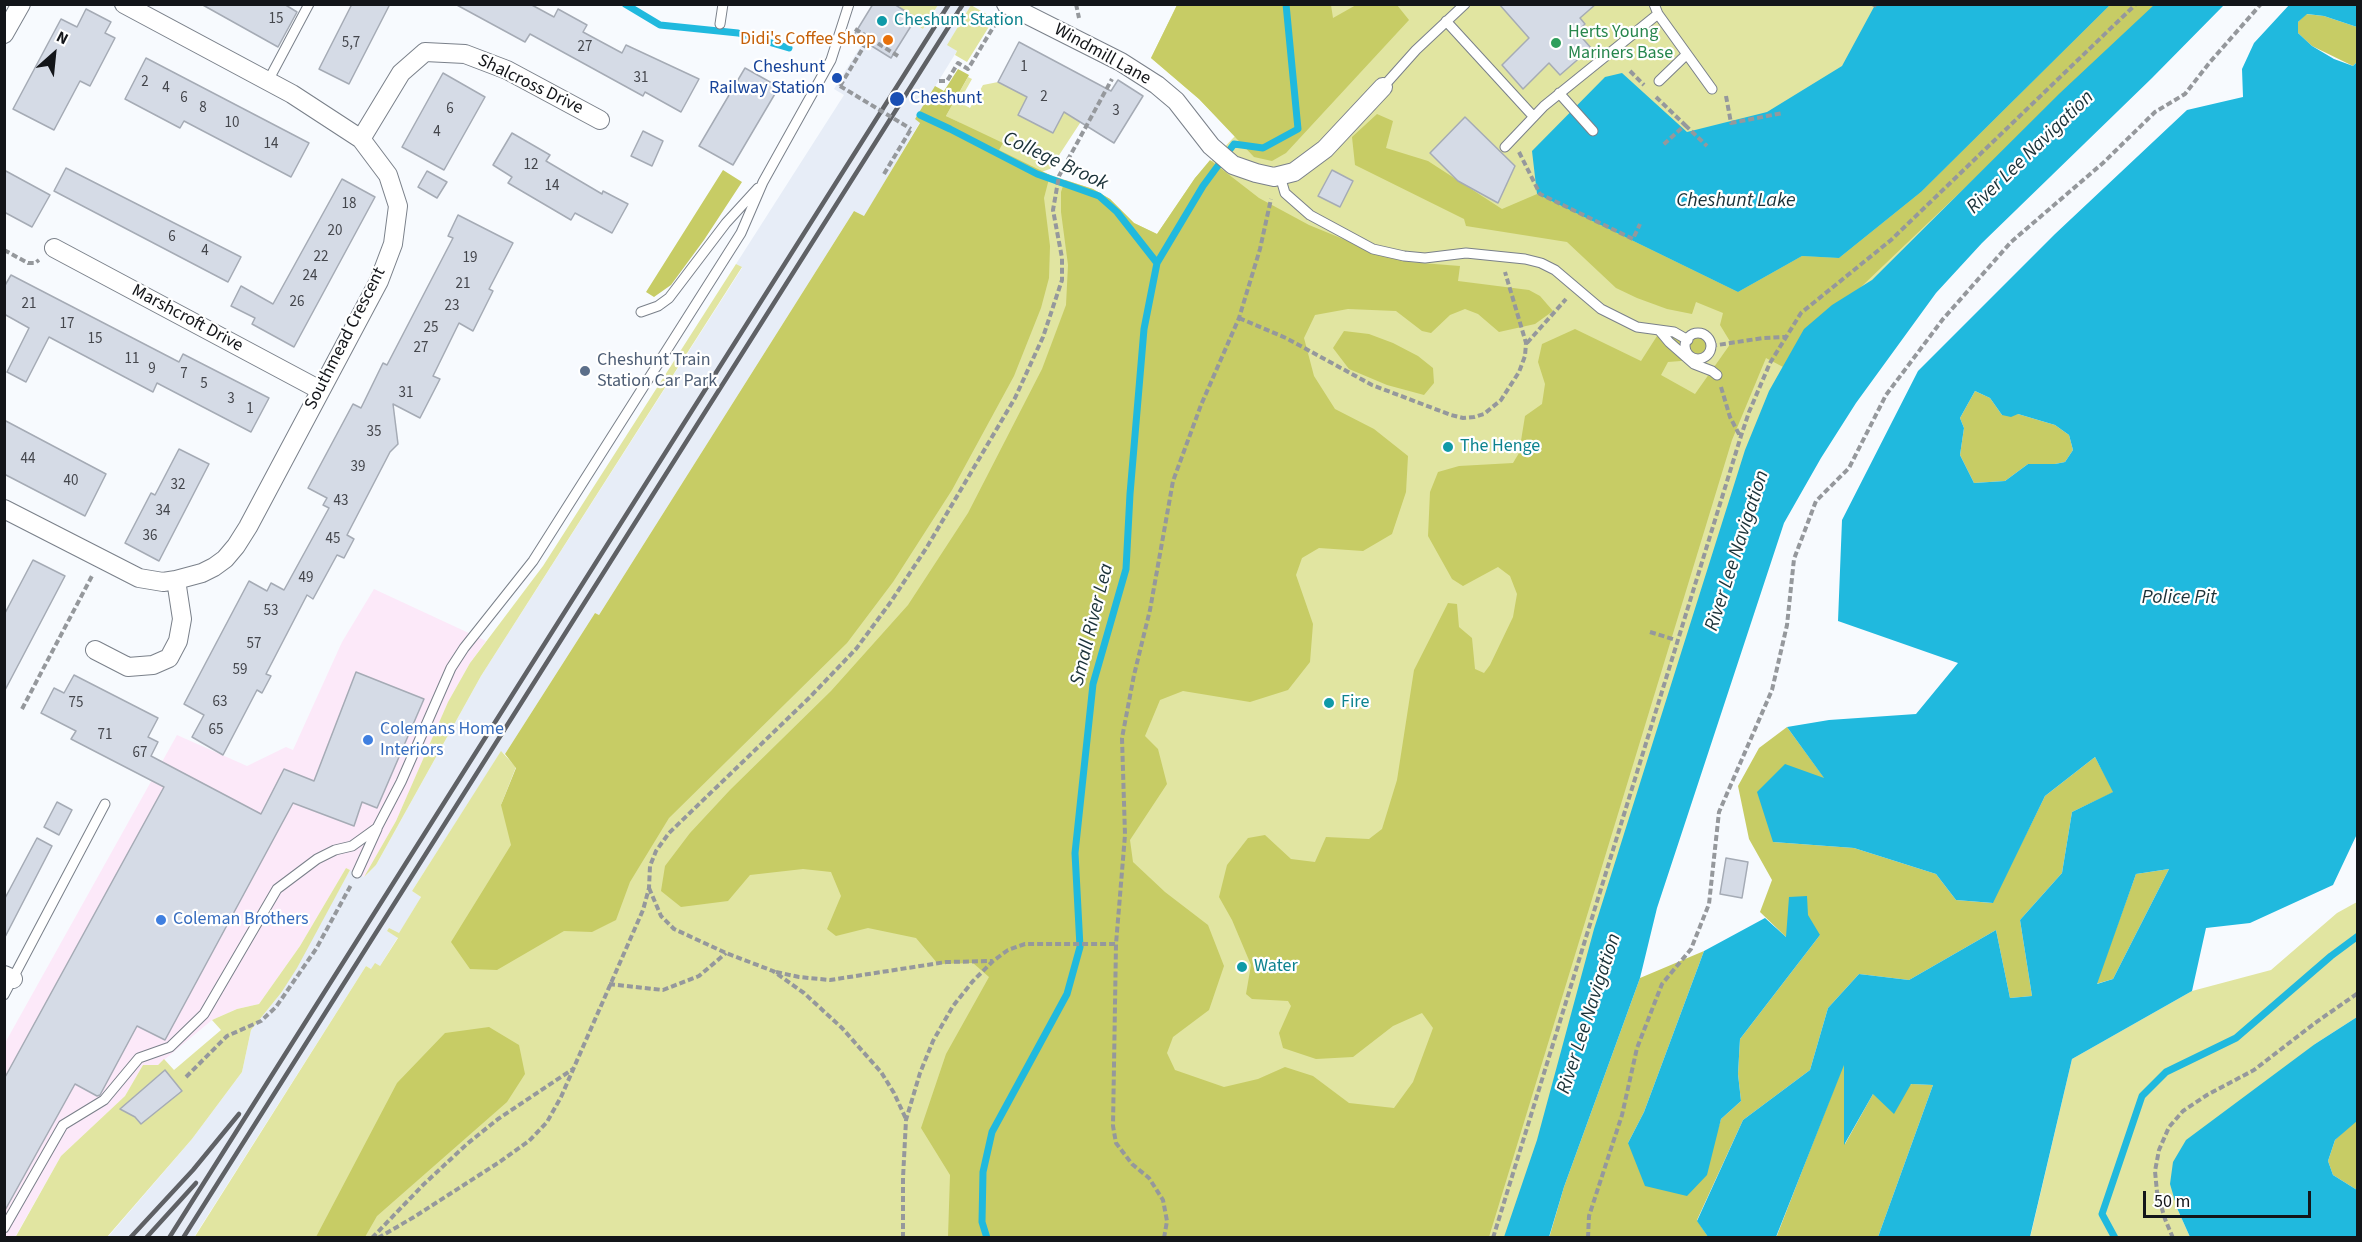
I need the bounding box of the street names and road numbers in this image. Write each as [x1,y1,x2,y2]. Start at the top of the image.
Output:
street label: Windmill Lane [1050,20,1154,90]
street label: Shalcross Drive [474,50,586,120]
street label: Southmead Crescent [301,264,391,414]
street label: Marshcroft Drive [128,281,246,357]

